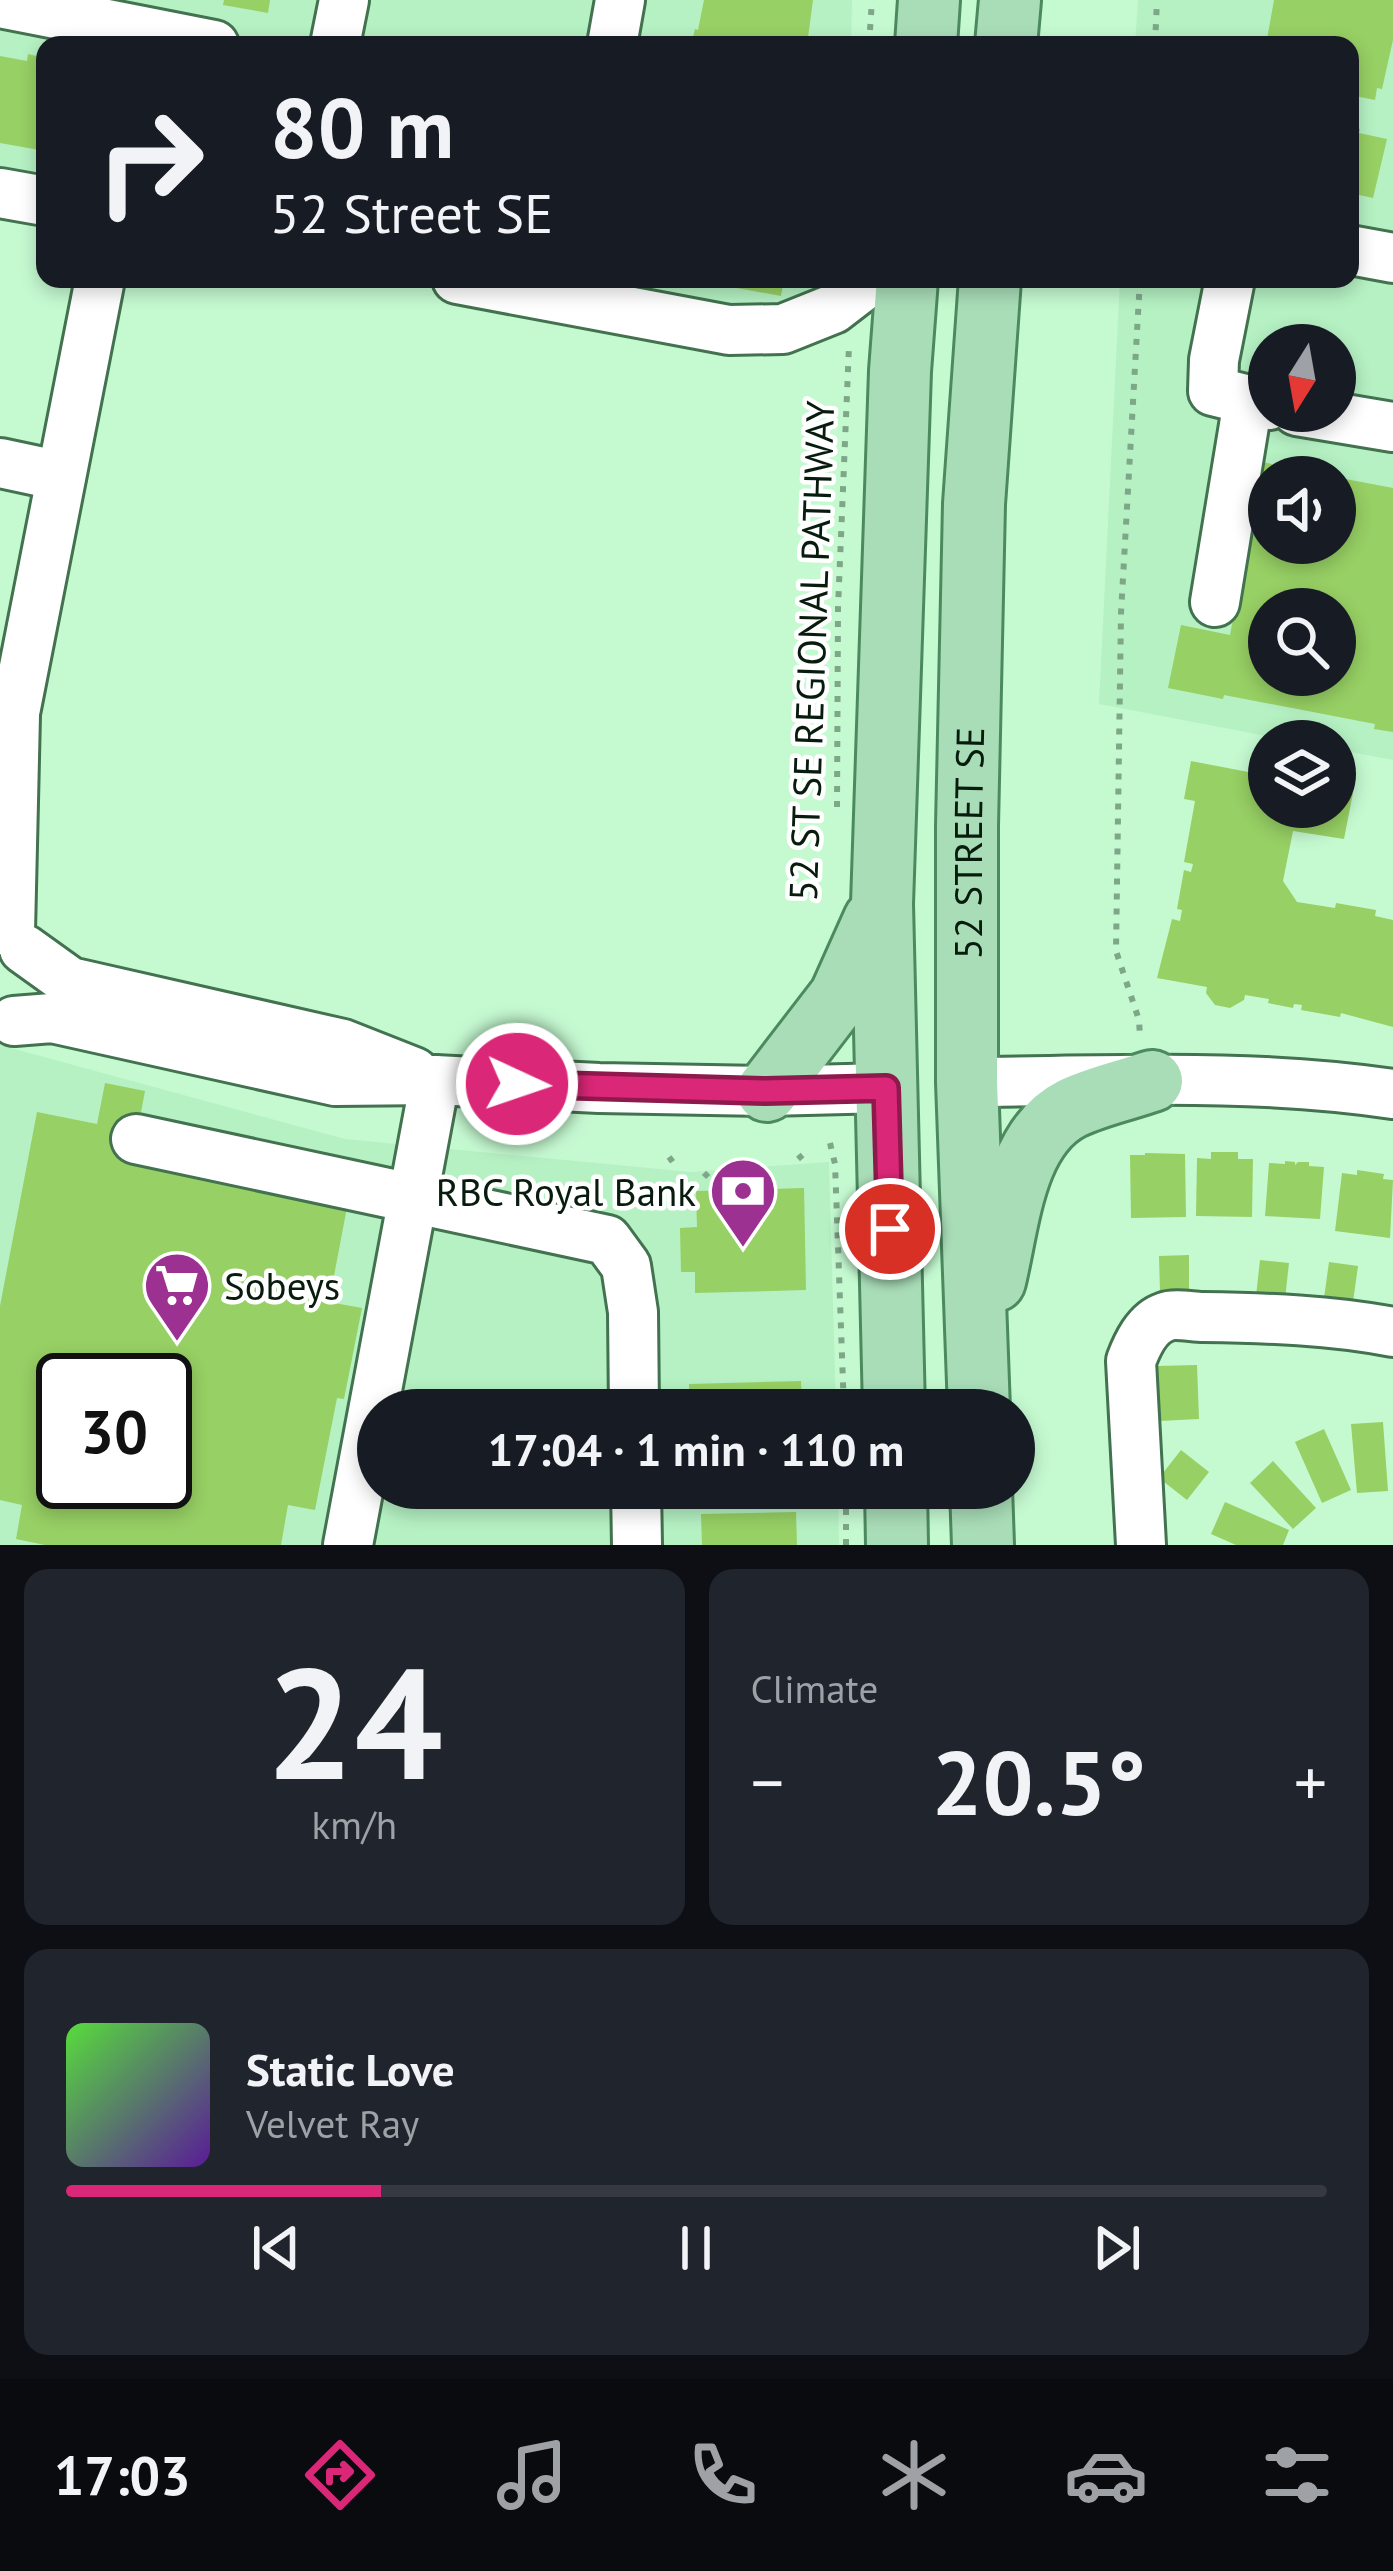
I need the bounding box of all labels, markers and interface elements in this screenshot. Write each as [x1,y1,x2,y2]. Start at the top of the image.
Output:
text: 80 m [270,72,454,181]
icon: right [72,84,228,240]
text: 52 Street SE [270,178,553,248]
north arrow [1248,324,1356,432]
map controls [1248,324,1356,828]
street label: 52 ST SE REGIONAL PATHWAY [777,400,845,902]
button: sound [1248,456,1356,564]
button: search [1248,588,1356,696]
button: layers [1248,720,1356,828]
street label: 52 STREET SE [942,726,995,959]
position arrow [454,1021,580,1147]
bank icon: RBC Royal Bank [708,1156,778,1250]
place label: RBC Royal Bank [436,1166,696,1217]
pin [839,1178,941,1280]
icon: arrive [857,1196,923,1262]
supermarket icon: Sobeys [142,1250,212,1344]
place label: Sobeys [224,1260,340,1311]
speed limit sign: 30 [36,1353,192,1509]
text: 17:04 · 1 min · 110 m [488,1420,904,1478]
text: 24 [266,1620,443,1822]
text: Climate [751,1663,878,1714]
text: 20.5° [931,1723,1146,1840]
text: − [751,1739,784,1824]
text: + [1294,1739,1327,1824]
text: km/h [312,1799,397,1850]
text: Static Love [246,2040,455,2098]
text: Velvet Ray [246,2098,419,2149]
icon: previous [243,2215,309,2281]
icon: pause [663,2215,729,2281]
icon: next [1084,2215,1150,2281]
icon: directions [298,2433,382,2517]
icon: music [490,2433,574,2517]
icon: phone [681,2433,765,2517]
icon: climate [872,2433,956,2517]
icon: car [1064,2433,1148,2517]
icon: filters [1255,2433,1339,2517]
text: 17:03 [54,2440,191,2510]

